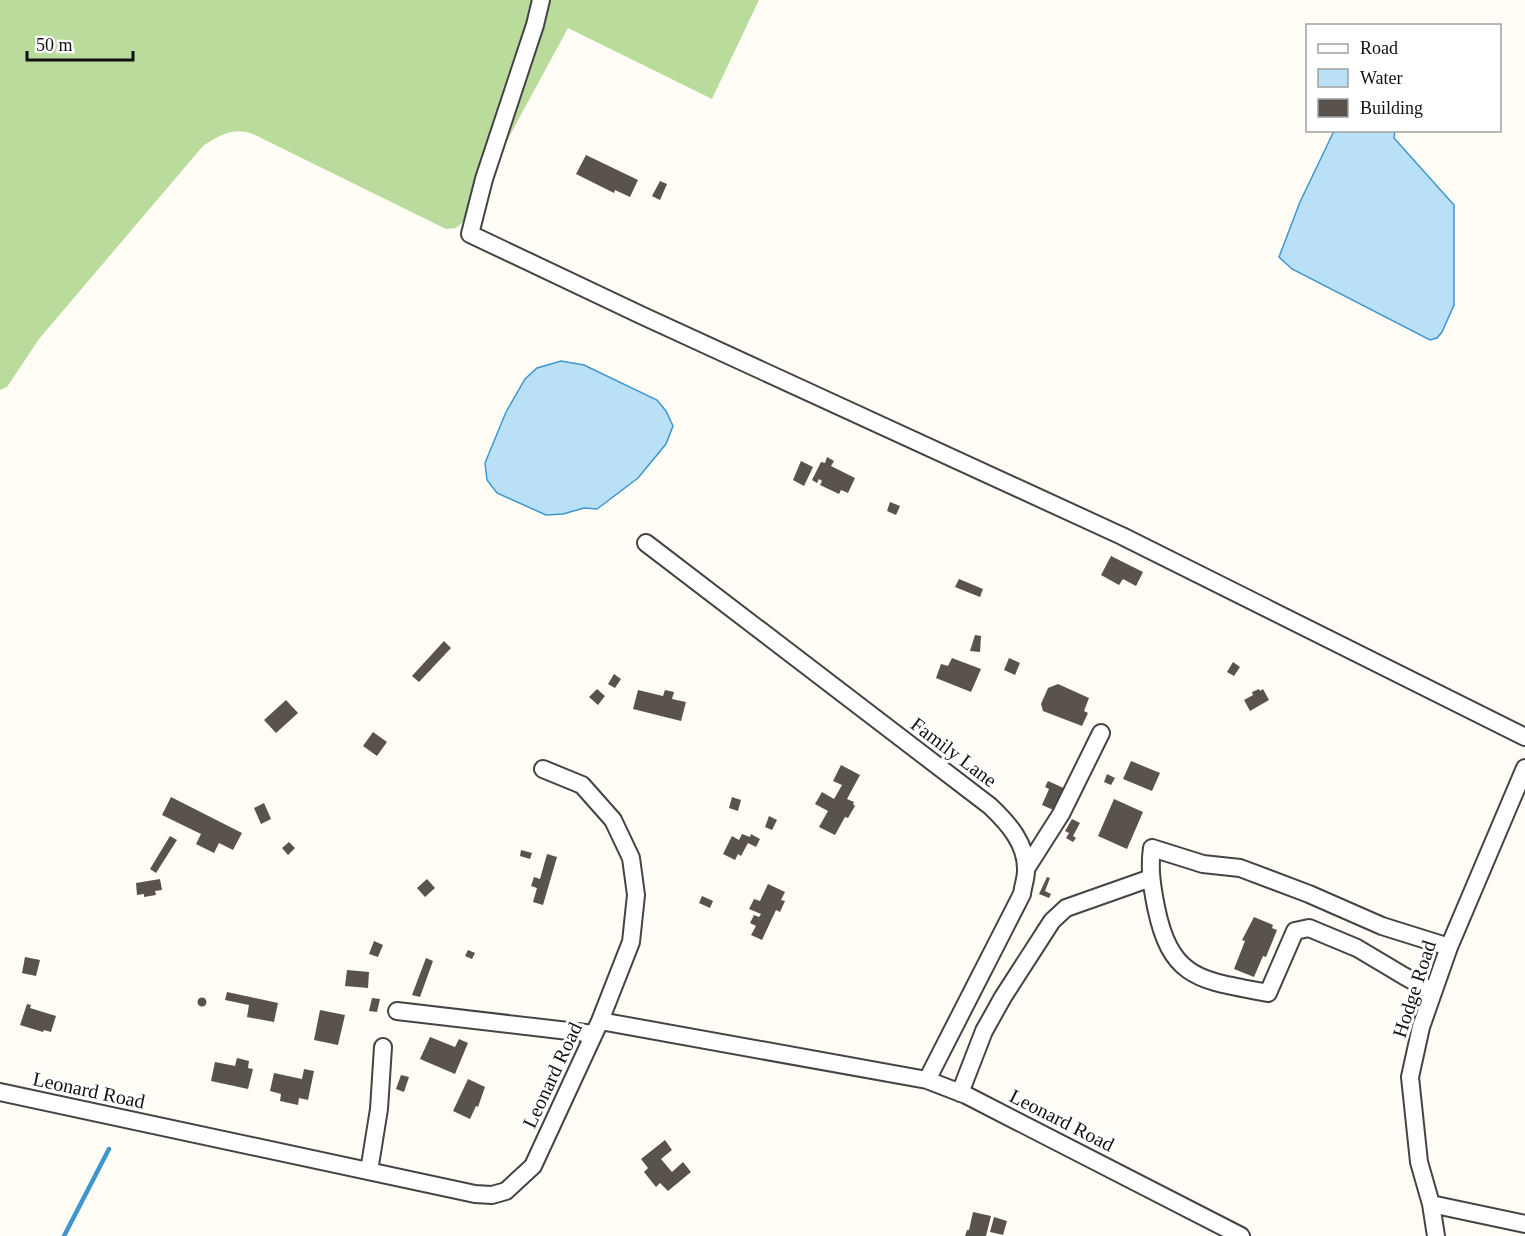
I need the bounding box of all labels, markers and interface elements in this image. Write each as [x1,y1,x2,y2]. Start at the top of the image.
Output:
scale bar [27,24,134,62]
legend [1306,24,1501,132]
text: 50 m [36,35,73,55]
text: Road [1360,38,1398,58]
text: Water [1360,68,1403,88]
text: Building [1360,98,1423,118]
street label: Family Lane [906,713,1001,792]
street label: Hodge Road [1388,938,1441,1041]
street label: Leonard Road [518,1019,586,1131]
street label: Leonard Road [31,1067,147,1113]
street label: Leonard Road [1006,1084,1118,1156]

